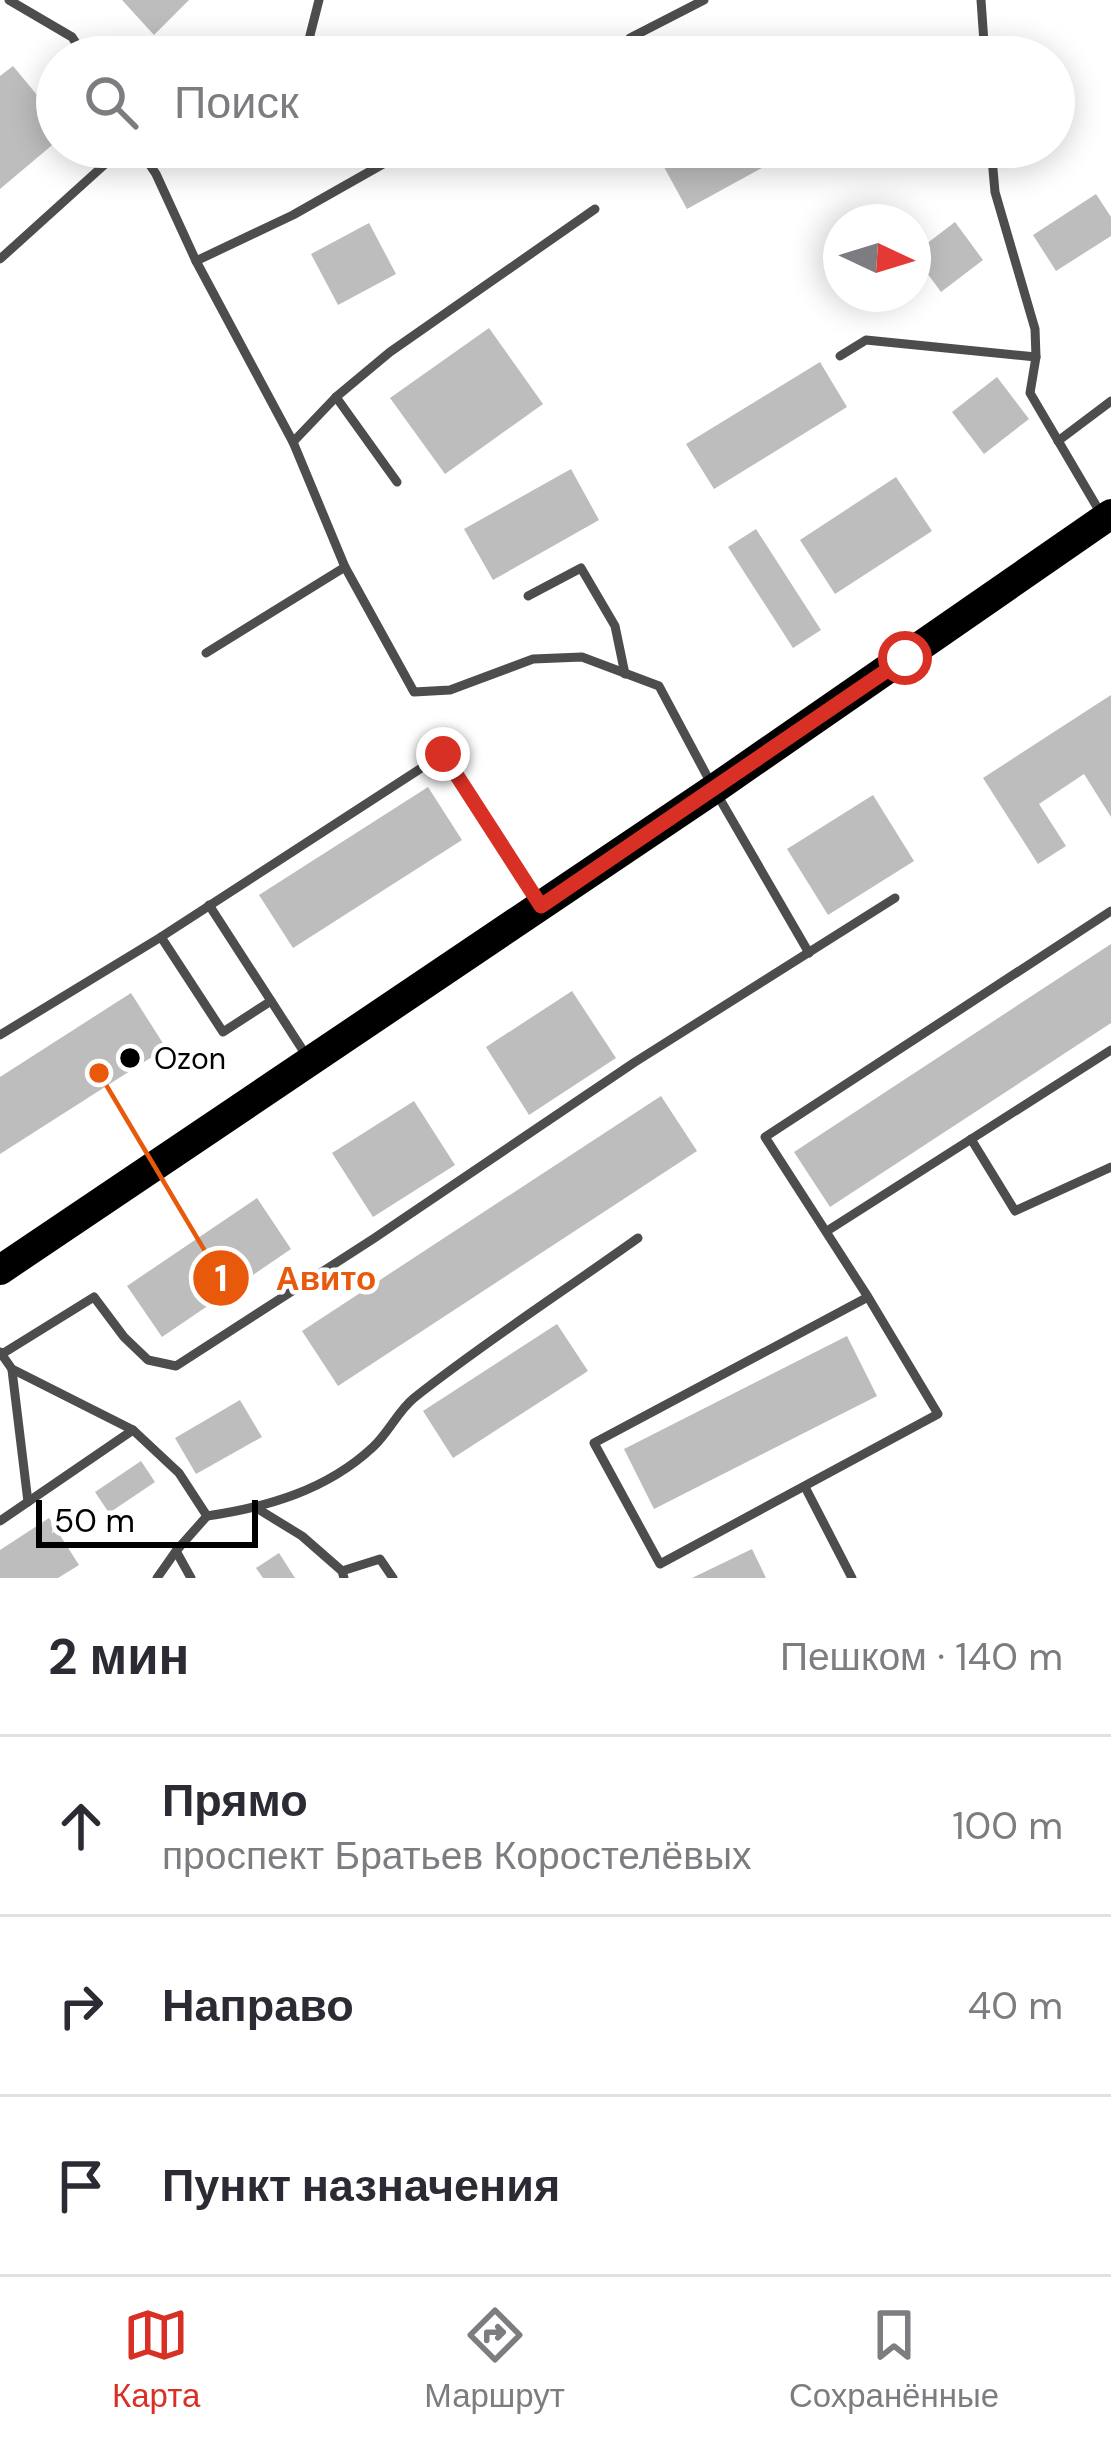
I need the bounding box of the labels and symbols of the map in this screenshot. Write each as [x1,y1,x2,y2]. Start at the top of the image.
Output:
north arrow [823,204,931,312]
route start [878,631,932,685]
route end [416,727,470,781]
place label: Ozon [154,1039,226,1078]
marker: Ozon [117,1045,143,1071]
callout: Авито [191,1244,400,1313]
text: 1 [214,1255,228,1302]
text: Авито [276,1257,376,1300]
scale bar [36,1494,258,1547]

